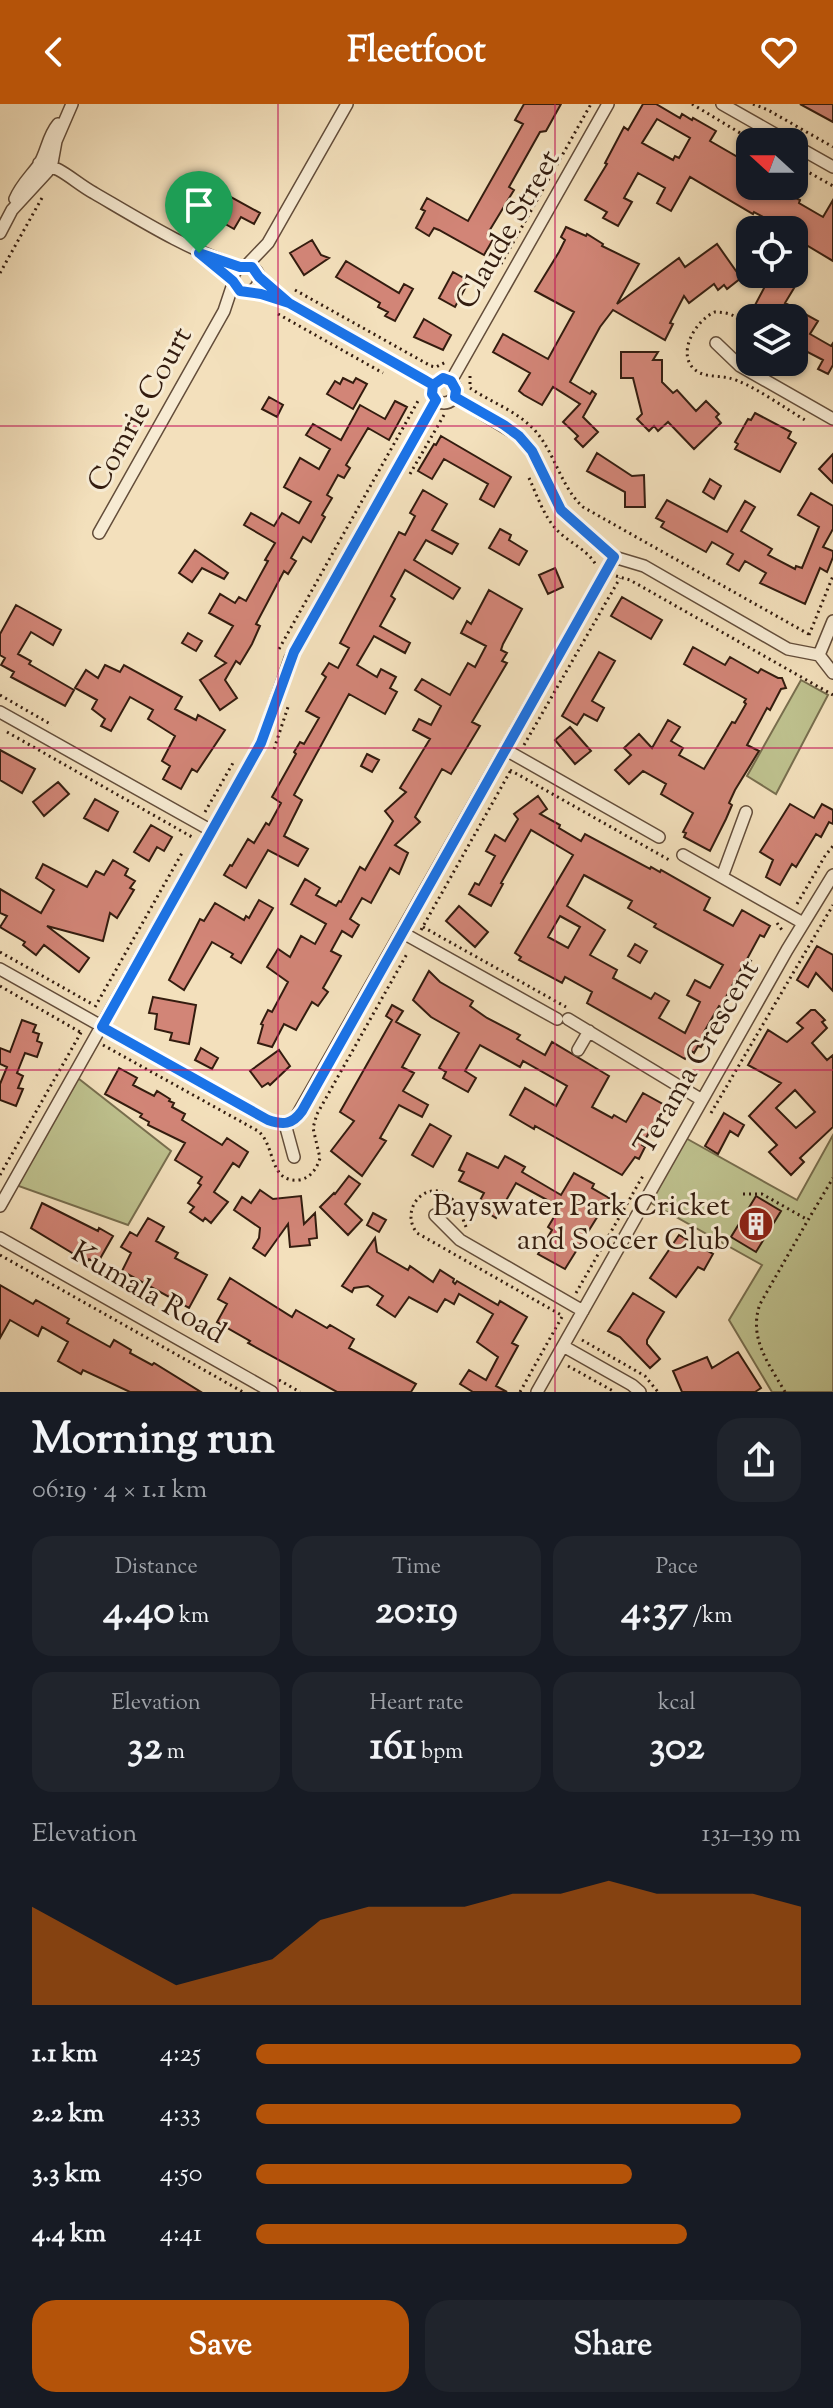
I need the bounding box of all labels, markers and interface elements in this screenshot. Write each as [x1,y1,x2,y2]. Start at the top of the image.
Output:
text: Fleetfoot [347,26,486,78]
icon: back [32,30,76,74]
icon: heart [757,30,801,74]
north arrow [736,128,808,200]
map controls [736,128,808,376]
street label: Claude Street [446,142,572,318]
pin [165,171,233,253]
icon: arrive [177,183,221,227]
button: locate [736,216,808,288]
button: layers [736,304,808,376]
street label: Comrie Court [78,320,204,500]
street label: Terama Crescent [625,953,771,1163]
place label: Bayswater Park Cricket and Soccer Club [433,1186,730,1263]
building icon: Bayswater Park Cricket and Soccer Club [737,1205,775,1243]
street label: Kumala Road [62,1232,234,1356]
text: Morning run [32,1410,275,1473]
button: share [717,1418,801,1502]
text: 06:19 · 4 × 1.1 km [32,1472,207,1509]
text: Distance [115,1552,198,1584]
text: Time [392,1552,441,1584]
text: Pace [656,1552,698,1584]
text: 4.40 [103,1584,174,1641]
text: 20:19 [375,1584,458,1641]
text: 4:37 [621,1584,688,1641]
text: km [174,1601,209,1633]
text: /km [688,1601,732,1633]
text: Elevation [112,1688,201,1720]
text: Heart rate [370,1688,463,1720]
text: kcal [658,1688,696,1720]
text: 32 [127,1720,162,1777]
text: 161 [370,1720,416,1777]
text: 302 [649,1720,704,1777]
text: m [162,1737,185,1769]
text: bpm [416,1737,463,1769]
text: Elevation [32,1816,137,1853]
text: 131–139 m [702,1816,801,1853]
text: 1.1 km [32,2036,97,2073]
text: 4:25 [160,2036,201,2073]
text: 2.2 km [32,2096,104,2133]
text: 4:33 [160,2096,201,2133]
text: 3.3 km [32,2156,101,2193]
text: 4:50 [160,2156,203,2193]
text: 4.4 km [32,2216,106,2253]
text: 4:41 [160,2216,202,2253]
button: Save [32,2300,409,2392]
button: Share [425,2300,801,2392]

